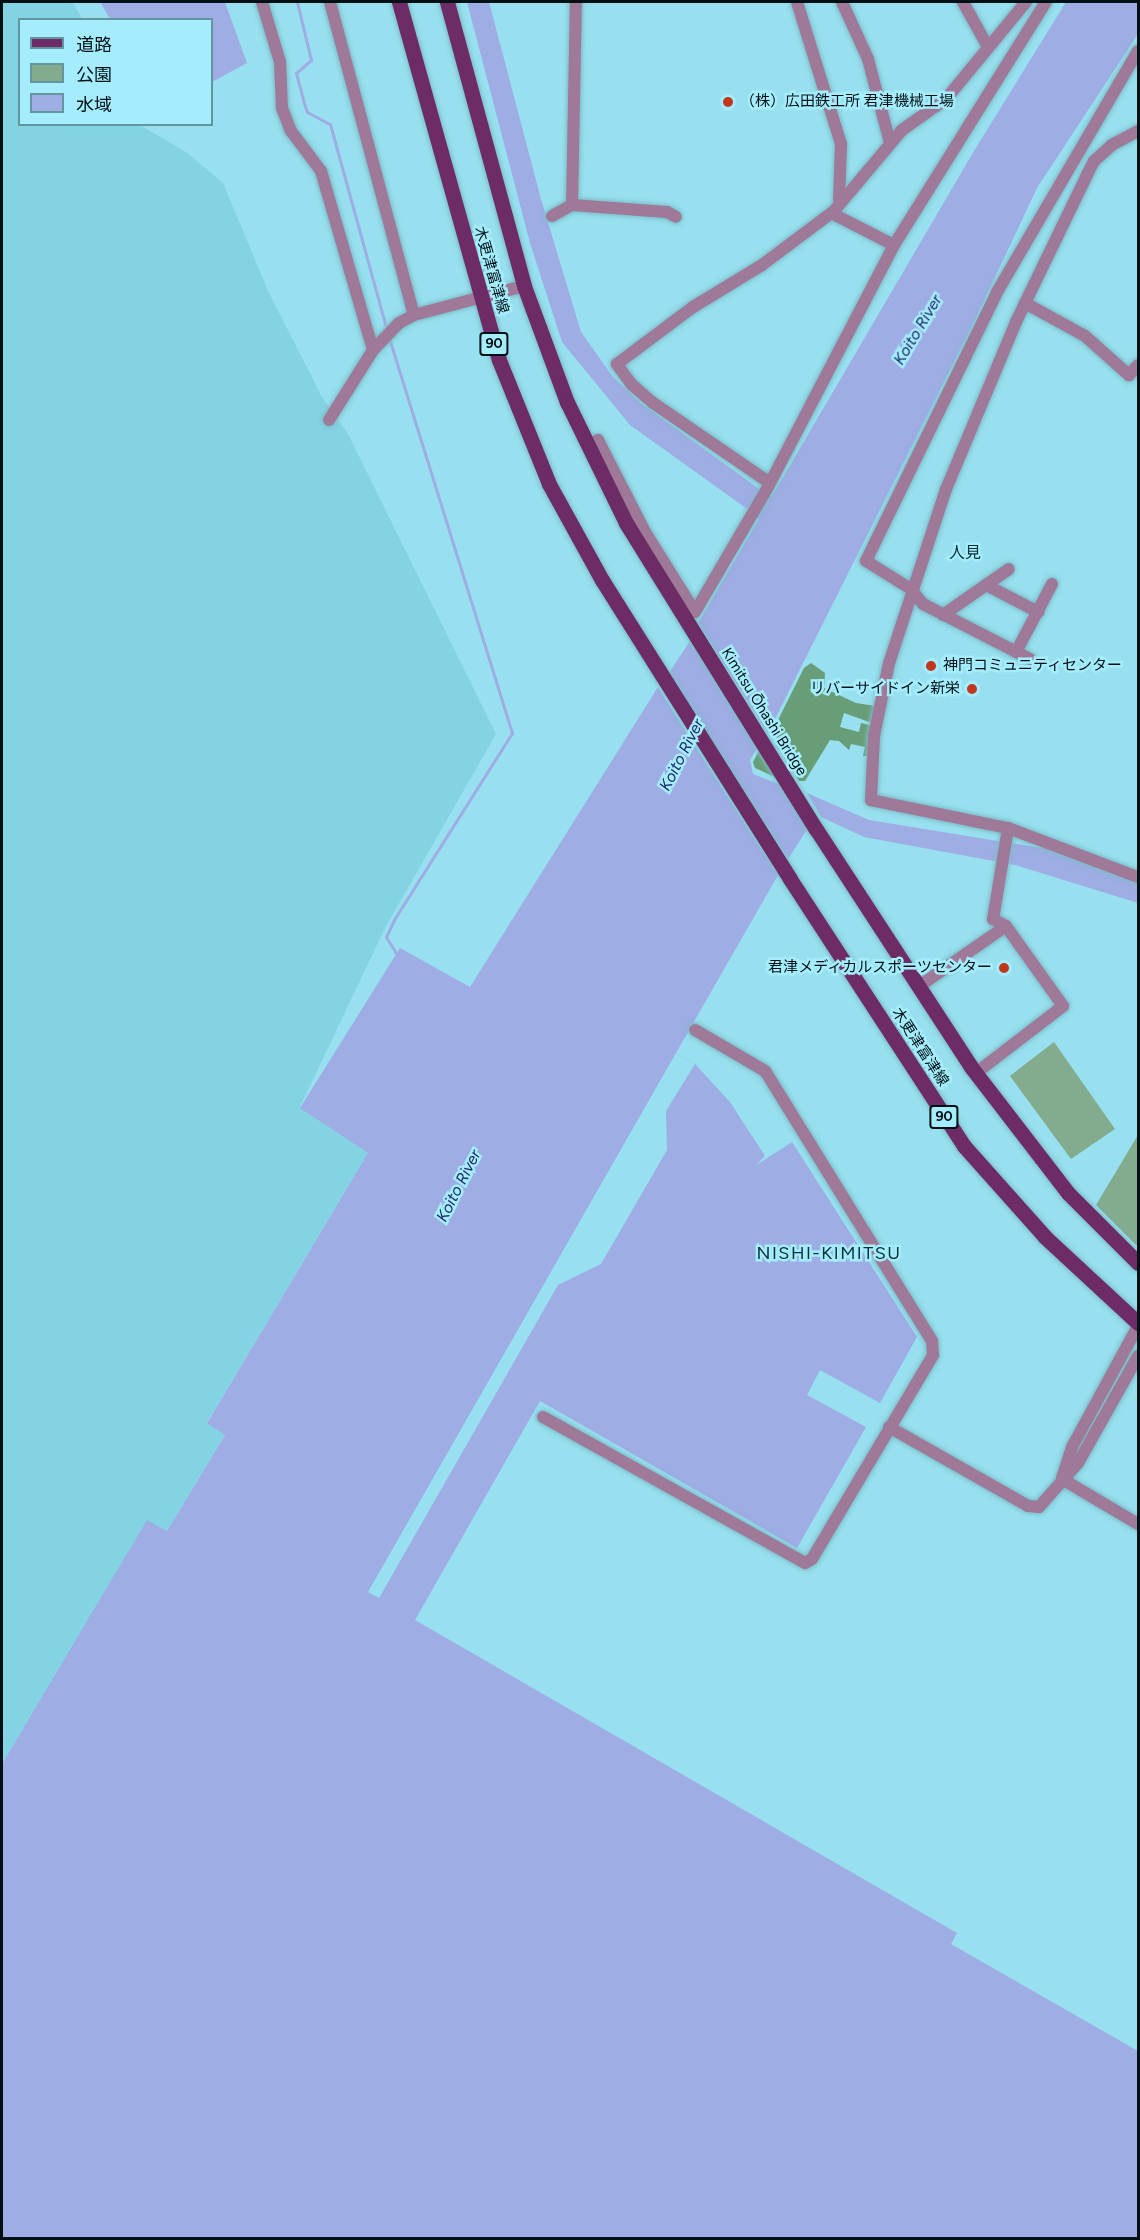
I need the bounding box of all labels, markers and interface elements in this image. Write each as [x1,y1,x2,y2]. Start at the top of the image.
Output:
legend [18,18,213,126]
text: 道路 [76,34,112,56]
text: 公園 [76,64,112,86]
place label: （株）広田鉄工所 君津機械工場 [740,93,954,111]
text: 水域 [76,94,112,116]
marker: （株）広田鉄工所 君津機械工場 [721,95,735,109]
street label: 木更津富津線 [470,224,512,316]
water label: Koito River [890,292,946,368]
road number: 90 [479,333,509,355]
district label: 人見 [949,543,981,563]
street label: Kimitsu Ōhashi Bridge [717,645,811,779]
place label: 神門コミュニティセンター [943,657,1123,675]
marker: 神門コミュニティセンター [924,659,938,673]
place label: リバーサイドイン新栄 [810,680,960,698]
marker: リバーサイドイン新栄 [965,682,979,696]
water label: Koito River [656,716,708,794]
place label: 君津メディカルスポーツセンター [767,959,992,977]
marker: 君津メディカルスポーツセンター [997,961,1011,975]
street label: 木更津富津線 [888,1004,952,1090]
road number: 90 [929,1106,959,1128]
water label: Koito River [433,1147,485,1225]
district label: NISHI-KIMITSU [757,1242,901,1264]

